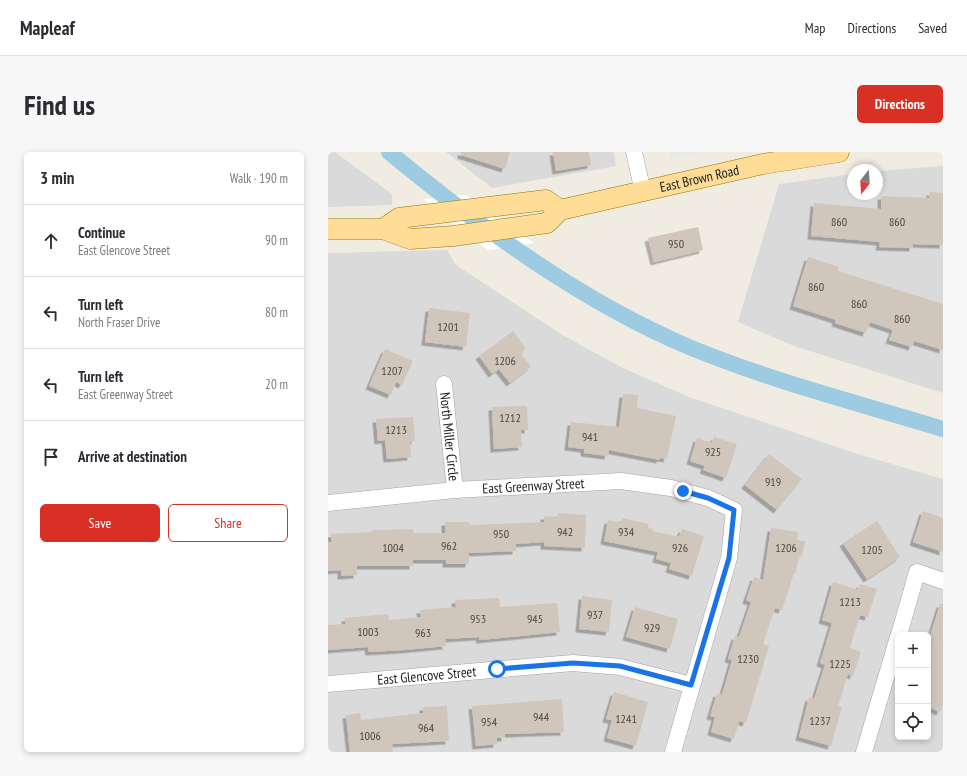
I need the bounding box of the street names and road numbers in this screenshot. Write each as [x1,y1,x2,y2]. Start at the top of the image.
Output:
street label: East Brown Road [658,161,741,196]
street label: North Miller Circle [436,391,463,482]
street label: East Greenway Street [482,474,585,498]
street label: East Glencove Street [376,662,477,689]

